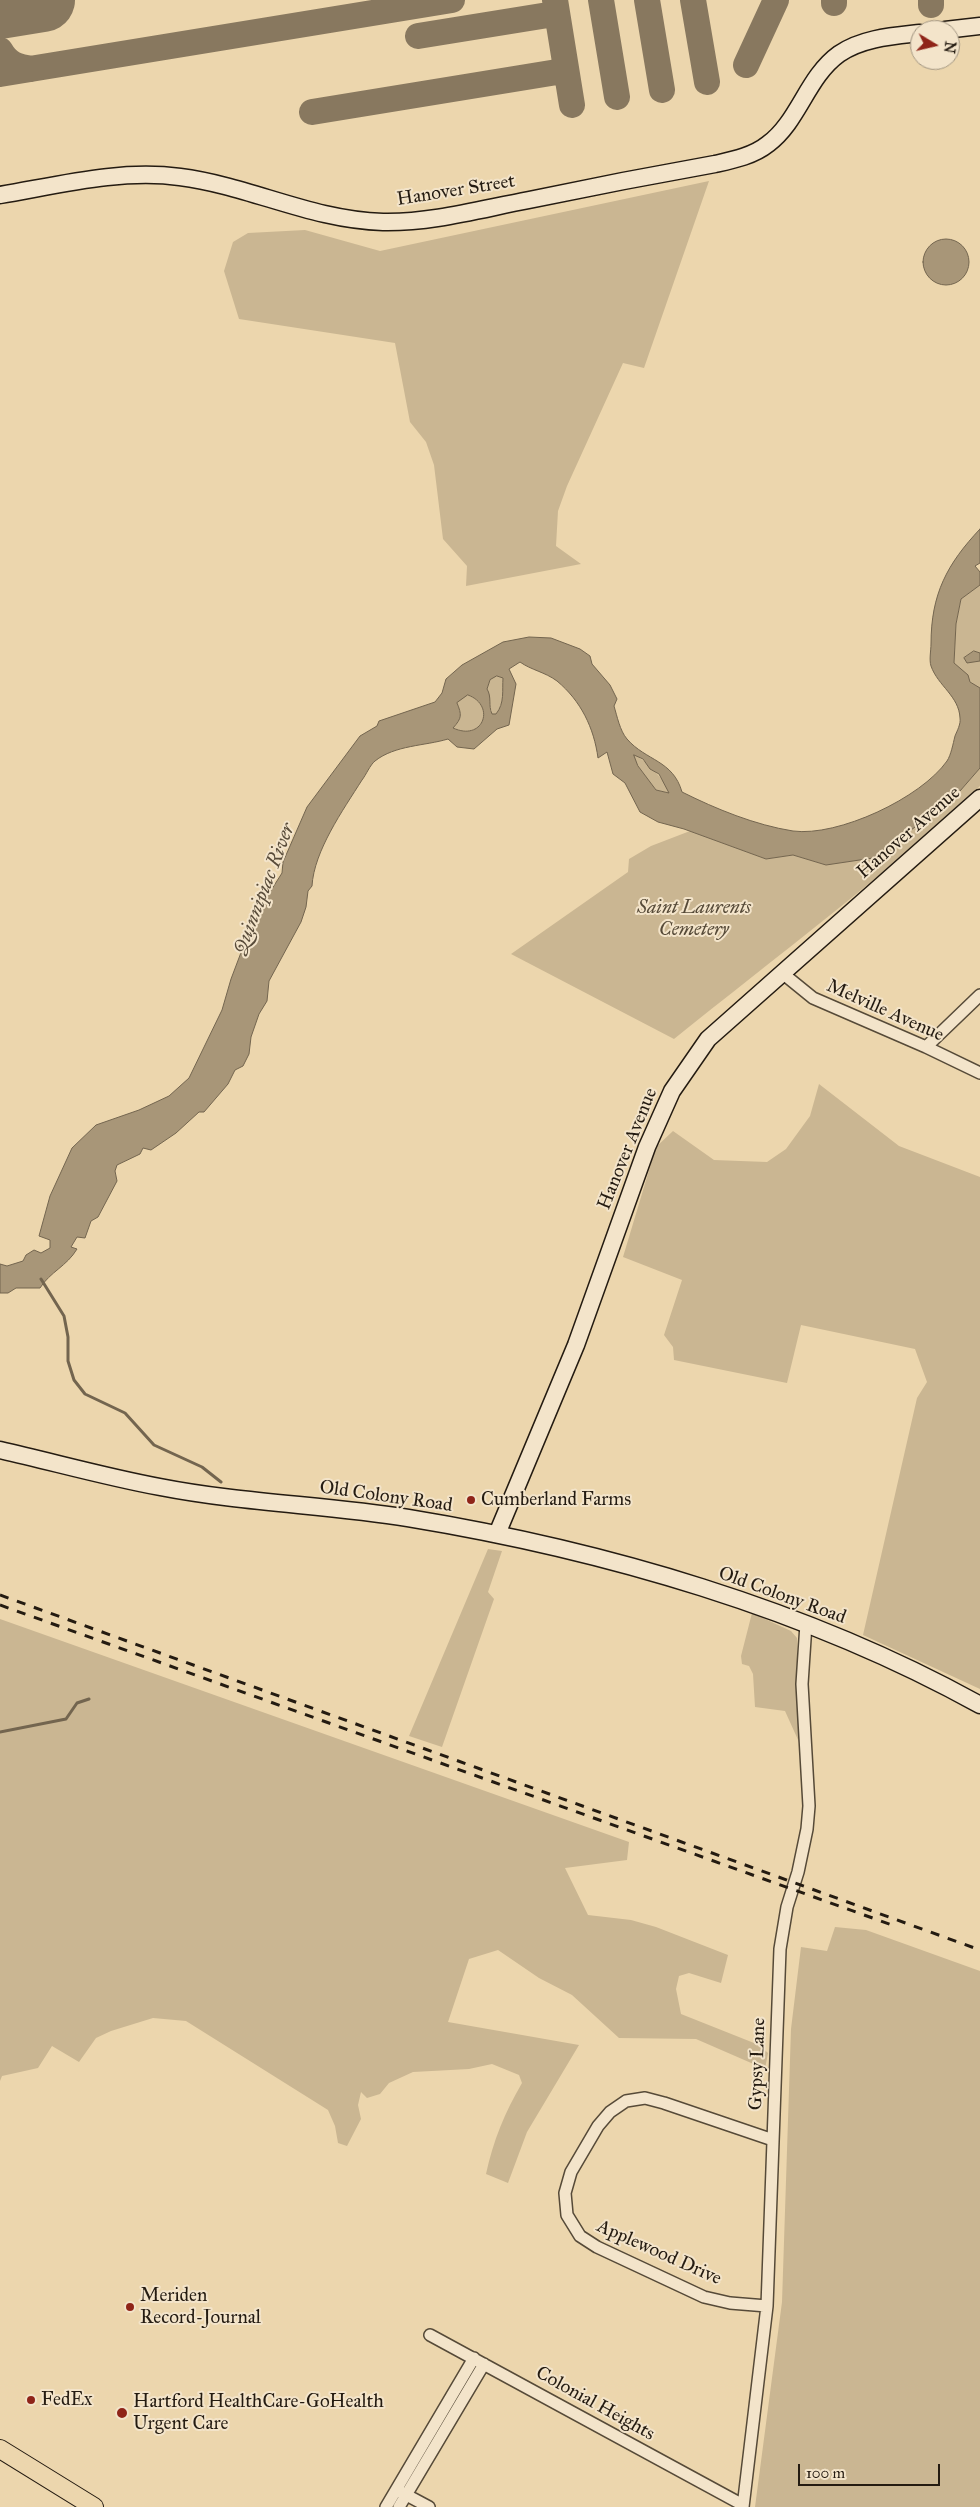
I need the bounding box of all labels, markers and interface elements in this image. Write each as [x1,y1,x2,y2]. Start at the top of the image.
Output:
north arrow [910,20,960,70]
text: N [940,40,959,54]
street label: Hanover Street [395,170,517,212]
street label: Hanover Avenue [853,782,965,884]
water label: Quinnipiac River [229,820,301,958]
park label: Saint Laurents Cemetery [637,897,751,941]
street label: Melville Avenue [823,975,947,1047]
street label: Hanover Avenue [593,1085,663,1213]
street label: Old Colony Road [318,1476,454,1518]
place label: Cumberland Farms [481,1489,631,1511]
marker: Cumberland Farms [465,1494,477,1506]
street label: Old Colony Road [715,1562,849,1630]
street label: Gypsy Lane [745,2017,771,2111]
street label: Applewood Drive [593,2215,725,2291]
place label: Meriden Record-Journal [140,2285,261,2329]
marker: Meriden Record-Journal [124,2301,136,2313]
street label: Colonial Heights [532,2362,658,2446]
place label: FedEx [41,2389,92,2411]
place label: Hartford HealthCare-GoHealth Urgent Care [133,2391,384,2435]
marker: FedEx [25,2394,37,2406]
marker: Hartford HealthCare-GoHealth Urgent Care [115,2406,129,2420]
scale bar [800,2454,942,2486]
text: 100 m [806,2464,845,2482]

